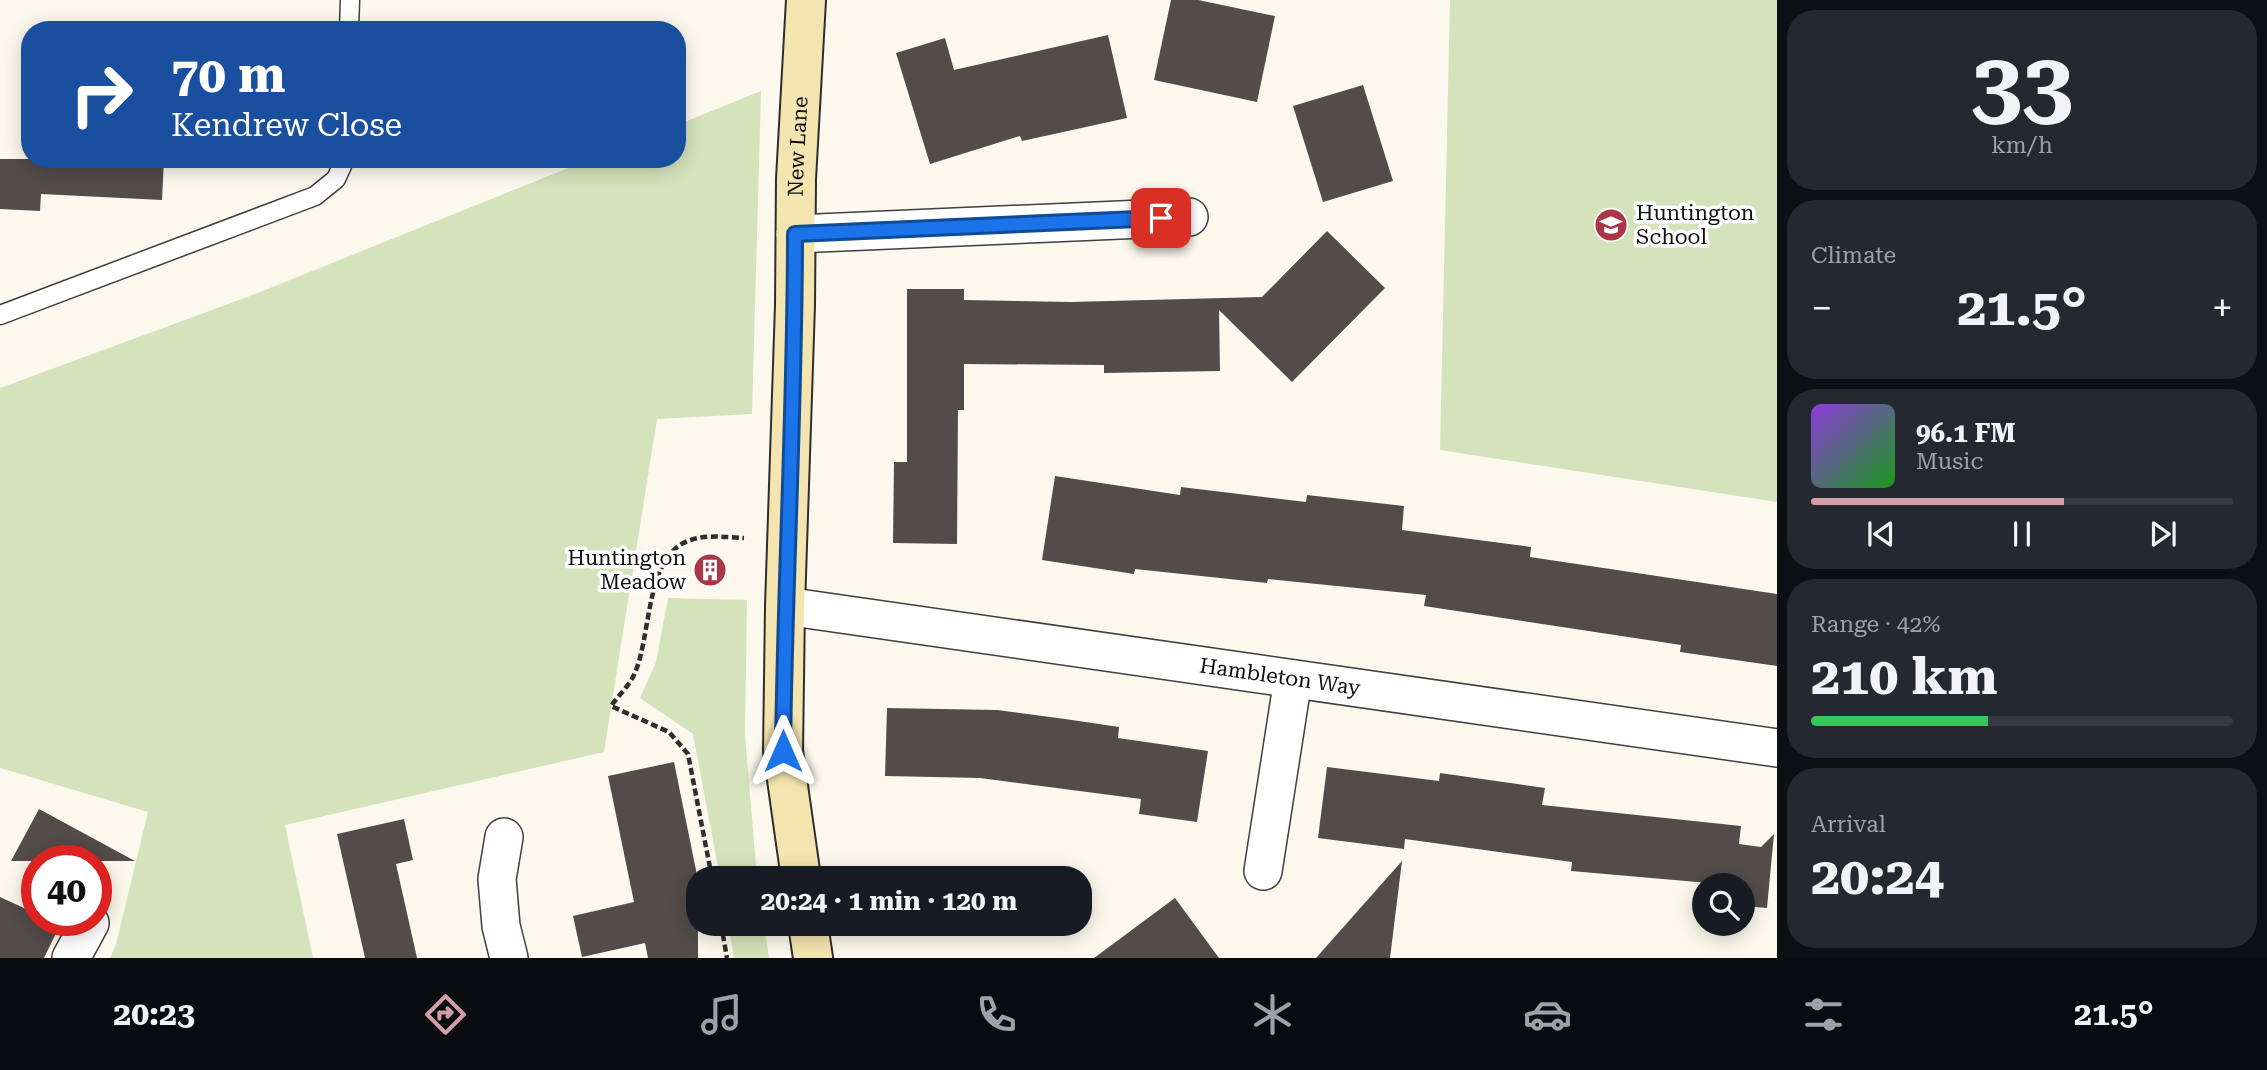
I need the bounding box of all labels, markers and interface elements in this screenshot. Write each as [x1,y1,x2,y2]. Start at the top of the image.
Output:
text: 33 [1971,33,2073,139]
text: 70 m [171,47,286,104]
icon: right [56,49,147,140]
street label: New Lane [784,96,813,197]
text: Kendrew Close [171,106,402,144]
text: km/h [1991,132,2053,159]
pin [1131,188,1191,248]
icon: arrive [1142,199,1180,237]
place label: Huntington School [1636,201,1755,249]
school or university icon: Huntington School [1592,206,1630,244]
text: Climate [1811,242,1896,269]
text: 21.5° [1957,277,2087,338]
text: − [1811,286,1832,330]
text: + [2212,286,2233,330]
text: 96.1 FM [1916,418,2016,448]
text: Music [1916,448,1983,475]
icon: previous [1862,515,1900,553]
icon: pause [2003,515,2041,553]
icon: next [2144,515,2182,553]
place label: Huntington Meadow [568,546,687,594]
building icon: Huntington Meadow [691,551,729,589]
text: Range · 42% [1811,611,1940,638]
text: 210 km [1811,646,1998,707]
street label: Hambleton Way [1198,653,1363,700]
position arrow [746,714,820,788]
text: Arrival [1811,811,1886,838]
speed limit sign: 40 [21,845,112,936]
text: 20:24 [1811,846,1944,907]
map controls [1692,873,1755,936]
button: search [1692,873,1755,936]
text: 20:24 · 1 min · 120 m [761,886,1017,916]
icon: directions [421,990,470,1039]
icon: music [697,990,746,1039]
icon: phone [972,990,1021,1039]
icon: climate [1248,990,1297,1039]
icon: car [1523,990,1572,1039]
icon: filters [1799,990,1848,1039]
text: 20:23 [113,995,195,1033]
text: 21.5° [2074,995,2154,1033]

